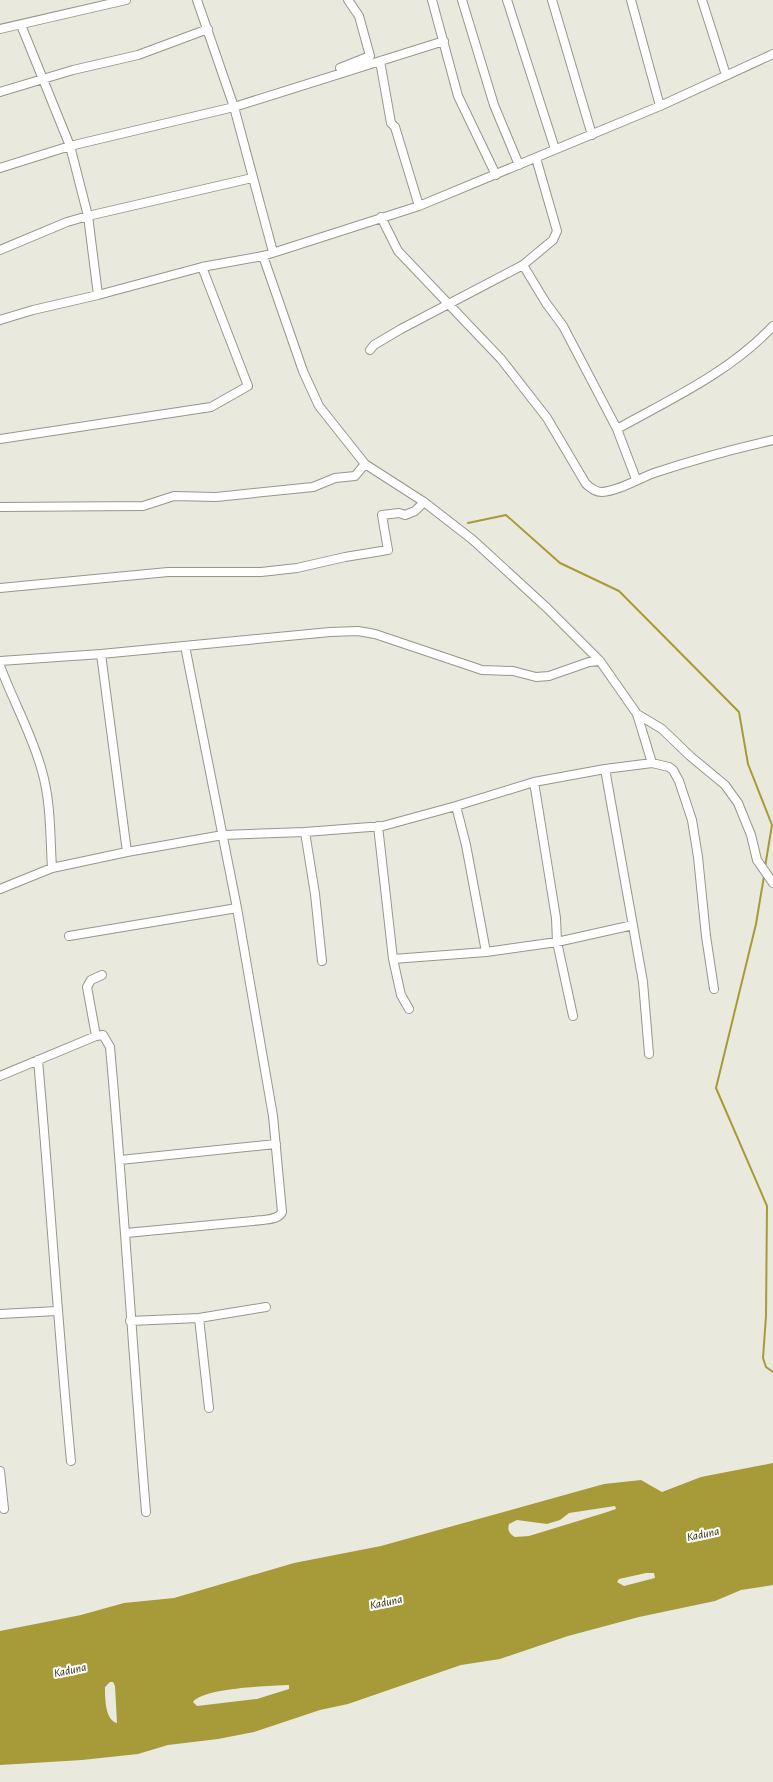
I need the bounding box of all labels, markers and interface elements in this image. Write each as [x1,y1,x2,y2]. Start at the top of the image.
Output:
water label: Kaduna [686,1525,720,1543]
water label: Kaduna [369,1593,403,1611]
water label: Kaduna [53,1661,87,1679]

